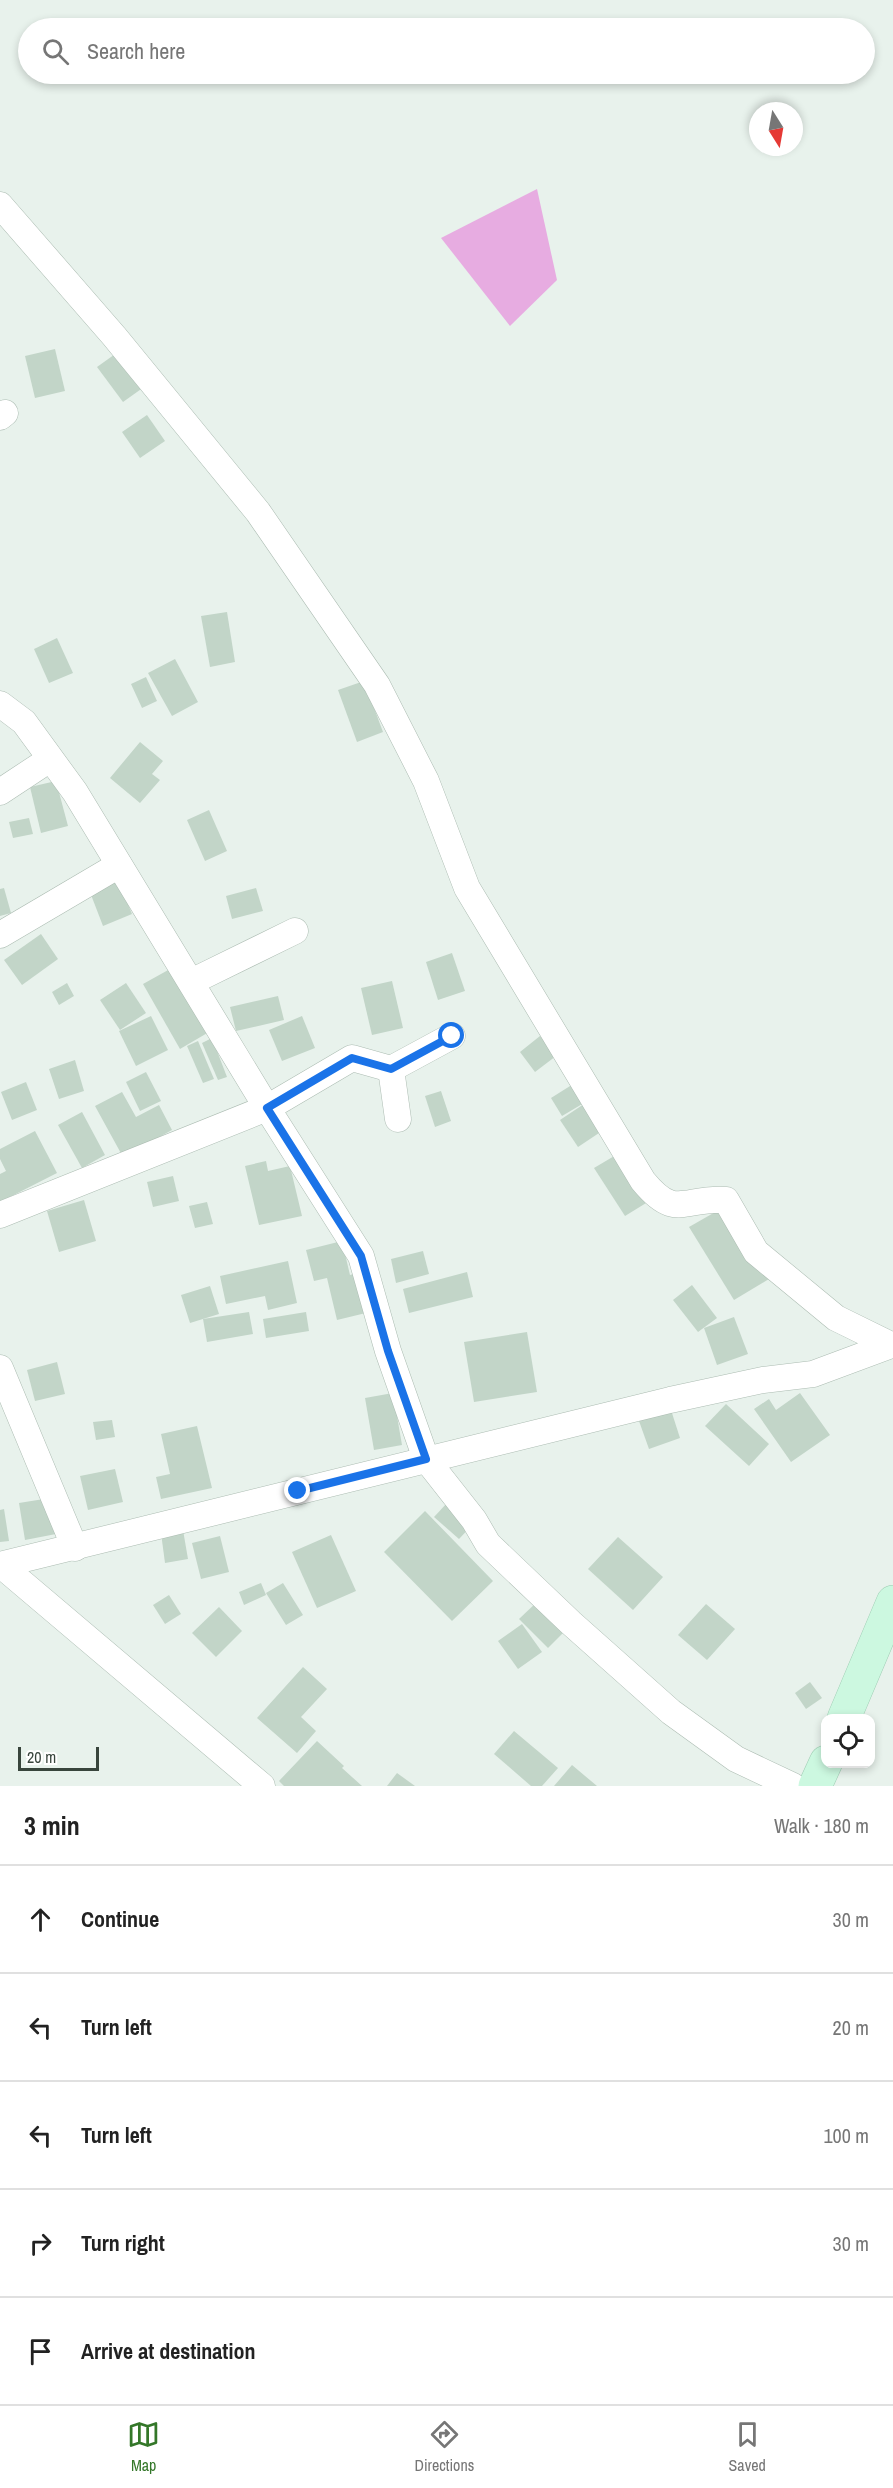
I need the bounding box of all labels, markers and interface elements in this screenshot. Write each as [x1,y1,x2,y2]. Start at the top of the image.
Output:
search box [18,18,875,84]
icon: search [39,35,72,68]
text: Search here [87,36,185,66]
north arrow [749,102,803,156]
route start [438,1022,464,1048]
route end [284,1477,310,1503]
map controls [821,1714,875,1768]
button: locate [821,1714,875,1768]
scale bar [18,1744,99,1772]
text: 20 m [27,1746,56,1768]
text: 3 min [24,1808,80,1843]
text: Walk · 180 m [774,1812,869,1839]
icon: ahead [24,1903,57,1936]
text: Continue [81,1904,159,1934]
text: 30 m [833,1906,869,1933]
icon: left [24,2011,57,2044]
text: Turn left [81,2012,152,2042]
text: 20 m [833,2014,869,2041]
icon: left [24,2119,57,2152]
text: Turn left [81,2120,152,2150]
text: 100 m [823,2122,869,2149]
icon: right [24,2227,57,2260]
text: Turn right [81,2228,165,2258]
text: 30 m [833,2230,869,2257]
icon: arrive [24,2335,57,2368]
text: Arrive at destination [81,2336,255,2366]
tab: Map [127,2418,160,2476]
tab: Directions [414,2418,474,2476]
tab: Saved [729,2418,766,2476]

